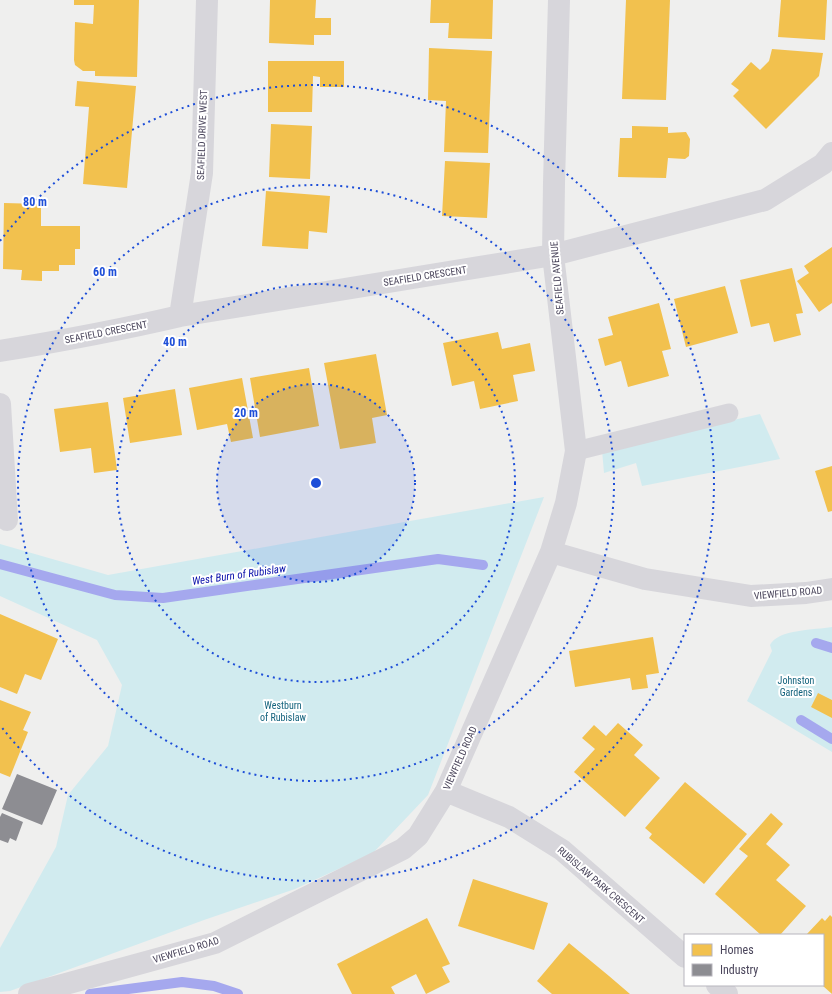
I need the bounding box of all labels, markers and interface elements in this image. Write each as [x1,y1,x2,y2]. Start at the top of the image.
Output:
street label: SEAFIELD DRIVE WEST [195,90,209,180]
text: 80 m [23,195,47,209]
street label: SEAFIELD AVENUE [548,241,566,315]
street label: SEAFIELD CRESCENT [383,264,467,288]
text: 60 m [93,265,117,279]
street label: SEAFIELD CRESCENT [64,319,148,345]
text: 40 m [163,335,187,349]
text: 20 m [234,406,258,420]
centre of rings [309,476,323,490]
water label: West Burn of Rubislaw [191,562,288,588]
street label: VIEWFIELD ROAD [753,585,823,601]
park label: Johnston Gardens [778,675,815,698]
park label: Westburn of Rubislaw [260,700,306,723]
street label: VIEWFIELD ROAD [441,724,479,791]
street label: RUBISLAW PARK CRESCENT [556,844,646,926]
legend [684,934,824,986]
street label: VIEWFIELD ROAD [152,935,221,965]
text: Homes [720,943,754,957]
text: Industry [720,963,758,977]

